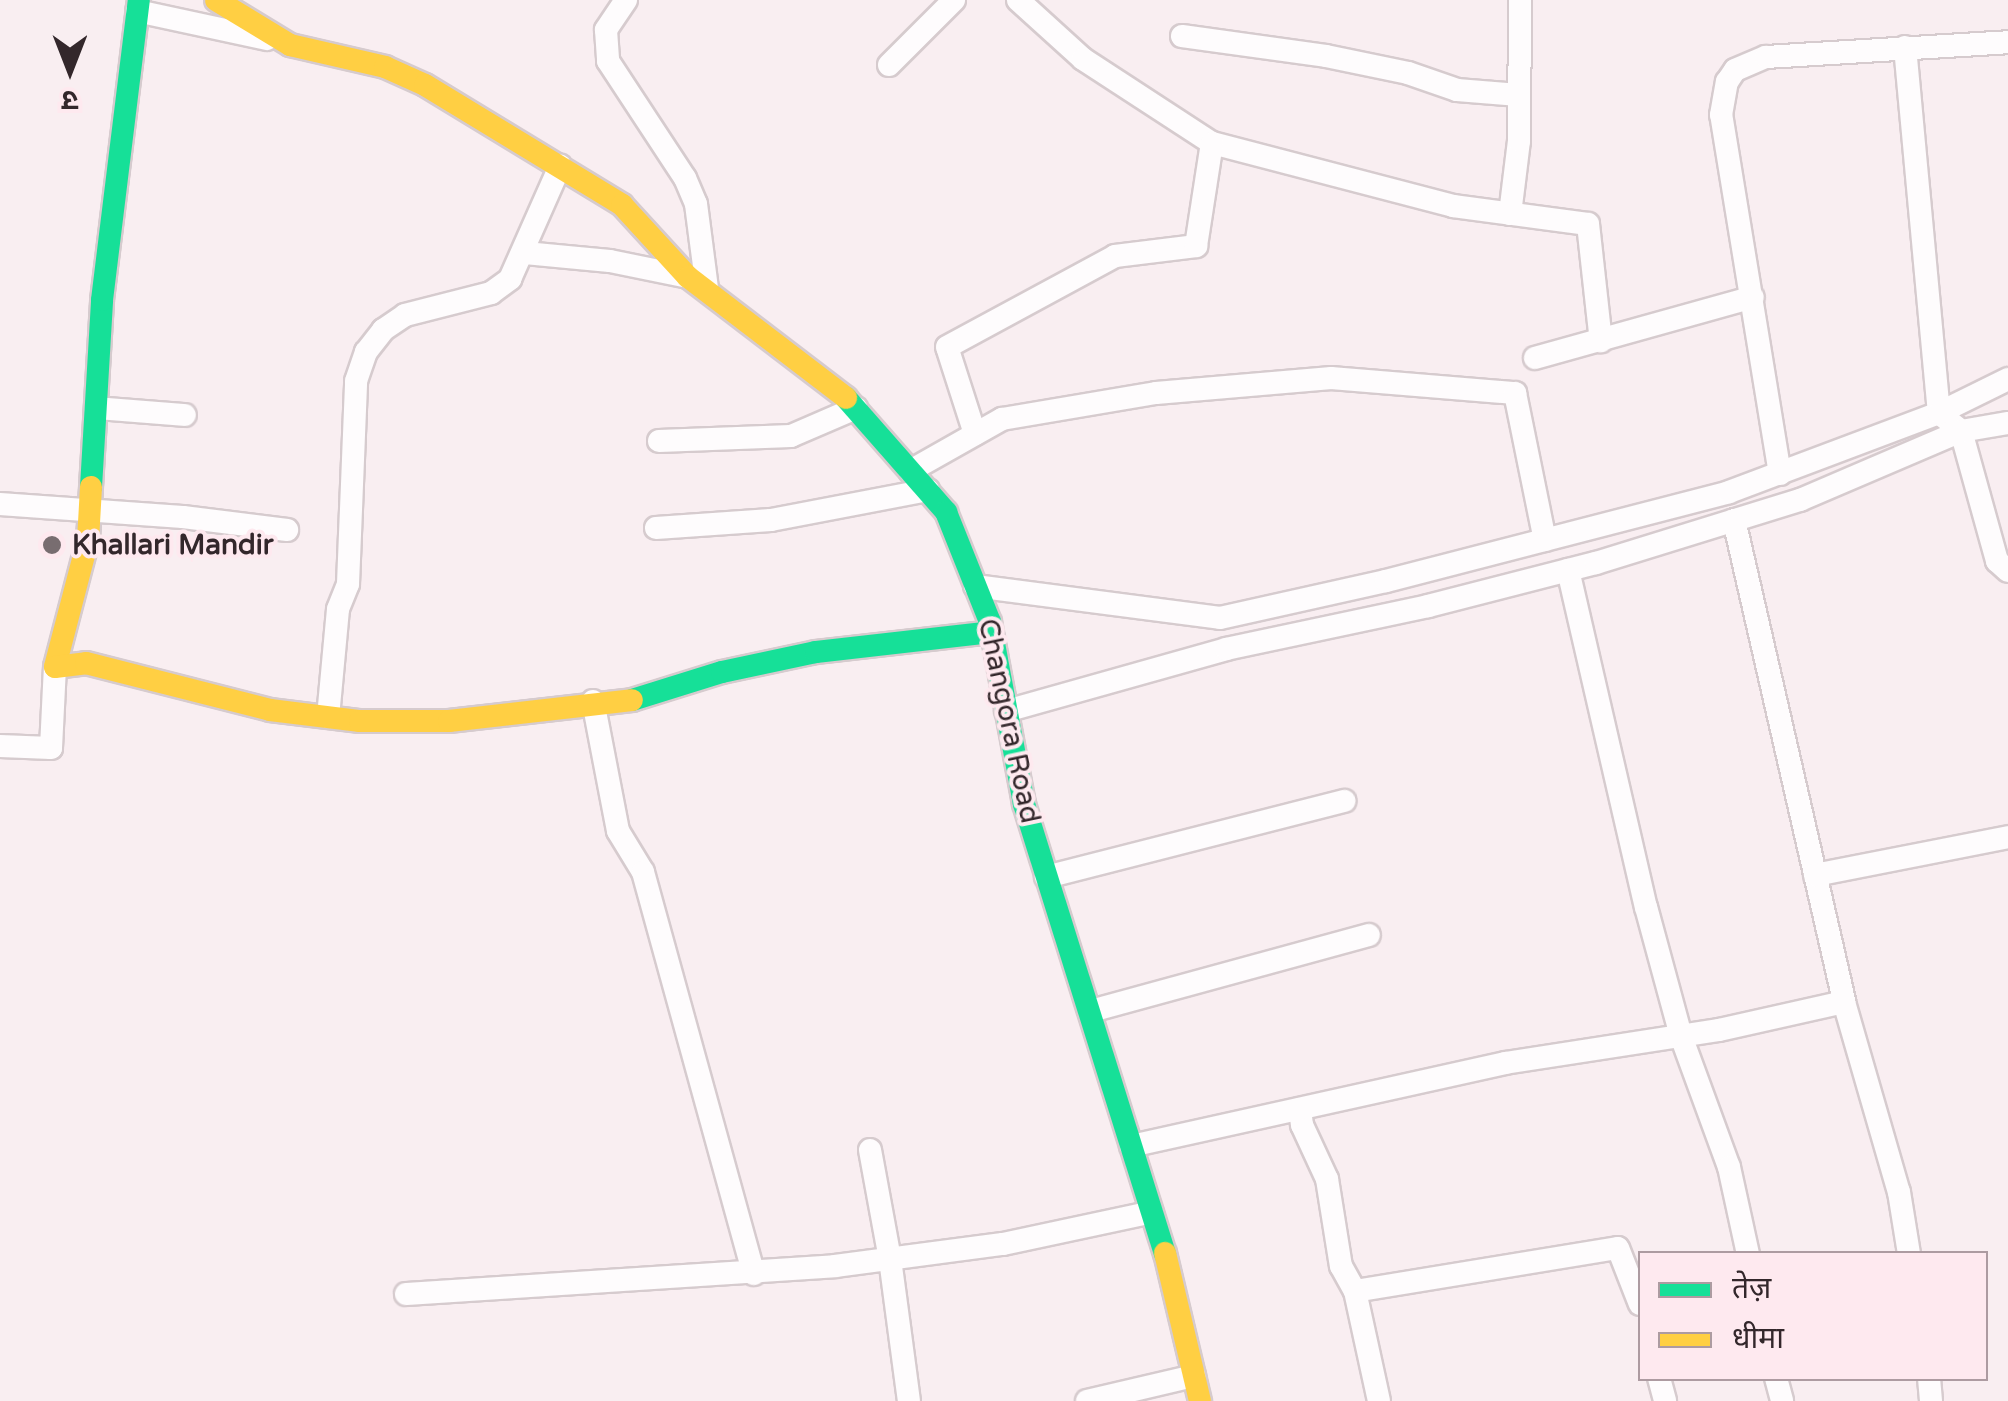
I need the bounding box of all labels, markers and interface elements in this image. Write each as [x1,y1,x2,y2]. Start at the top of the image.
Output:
north arrow [20,20,120,120]
text: उ [62,83,78,117]
place label: Khallari Mandir [72,528,273,562]
marker: Khallari Mandir [41,534,63,556]
street label: Changora Road [971,616,1047,826]
legend [1638,1251,1988,1381]
text: तेज़ [1732,1270,1771,1307]
text: धीमा [1732,1320,1784,1357]

